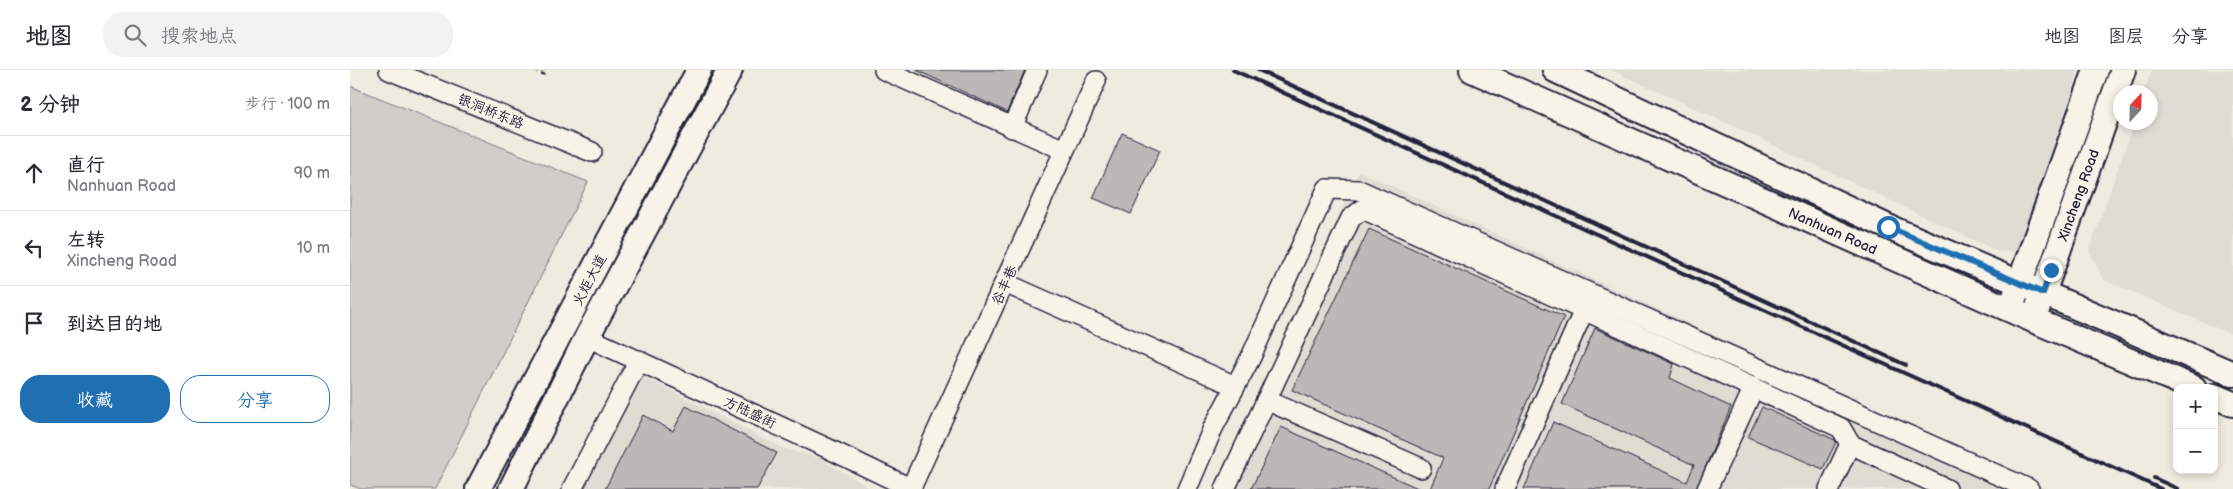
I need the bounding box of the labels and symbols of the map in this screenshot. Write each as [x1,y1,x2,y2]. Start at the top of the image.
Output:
north arrow [2113,85,2158,130]
street label: 银洞桥东路 [455,90,526,132]
street label: Xincheng Road [2054,147,2103,244]
street label: Nanhuan Road [1786,204,1880,258]
route start [1877,216,1900,239]
street label: 火炬大道 [569,252,610,309]
route end [2040,259,2063,282]
street label: 谷丰巷 [988,262,1021,308]
street label: 方陆盛街 [721,393,779,432]

